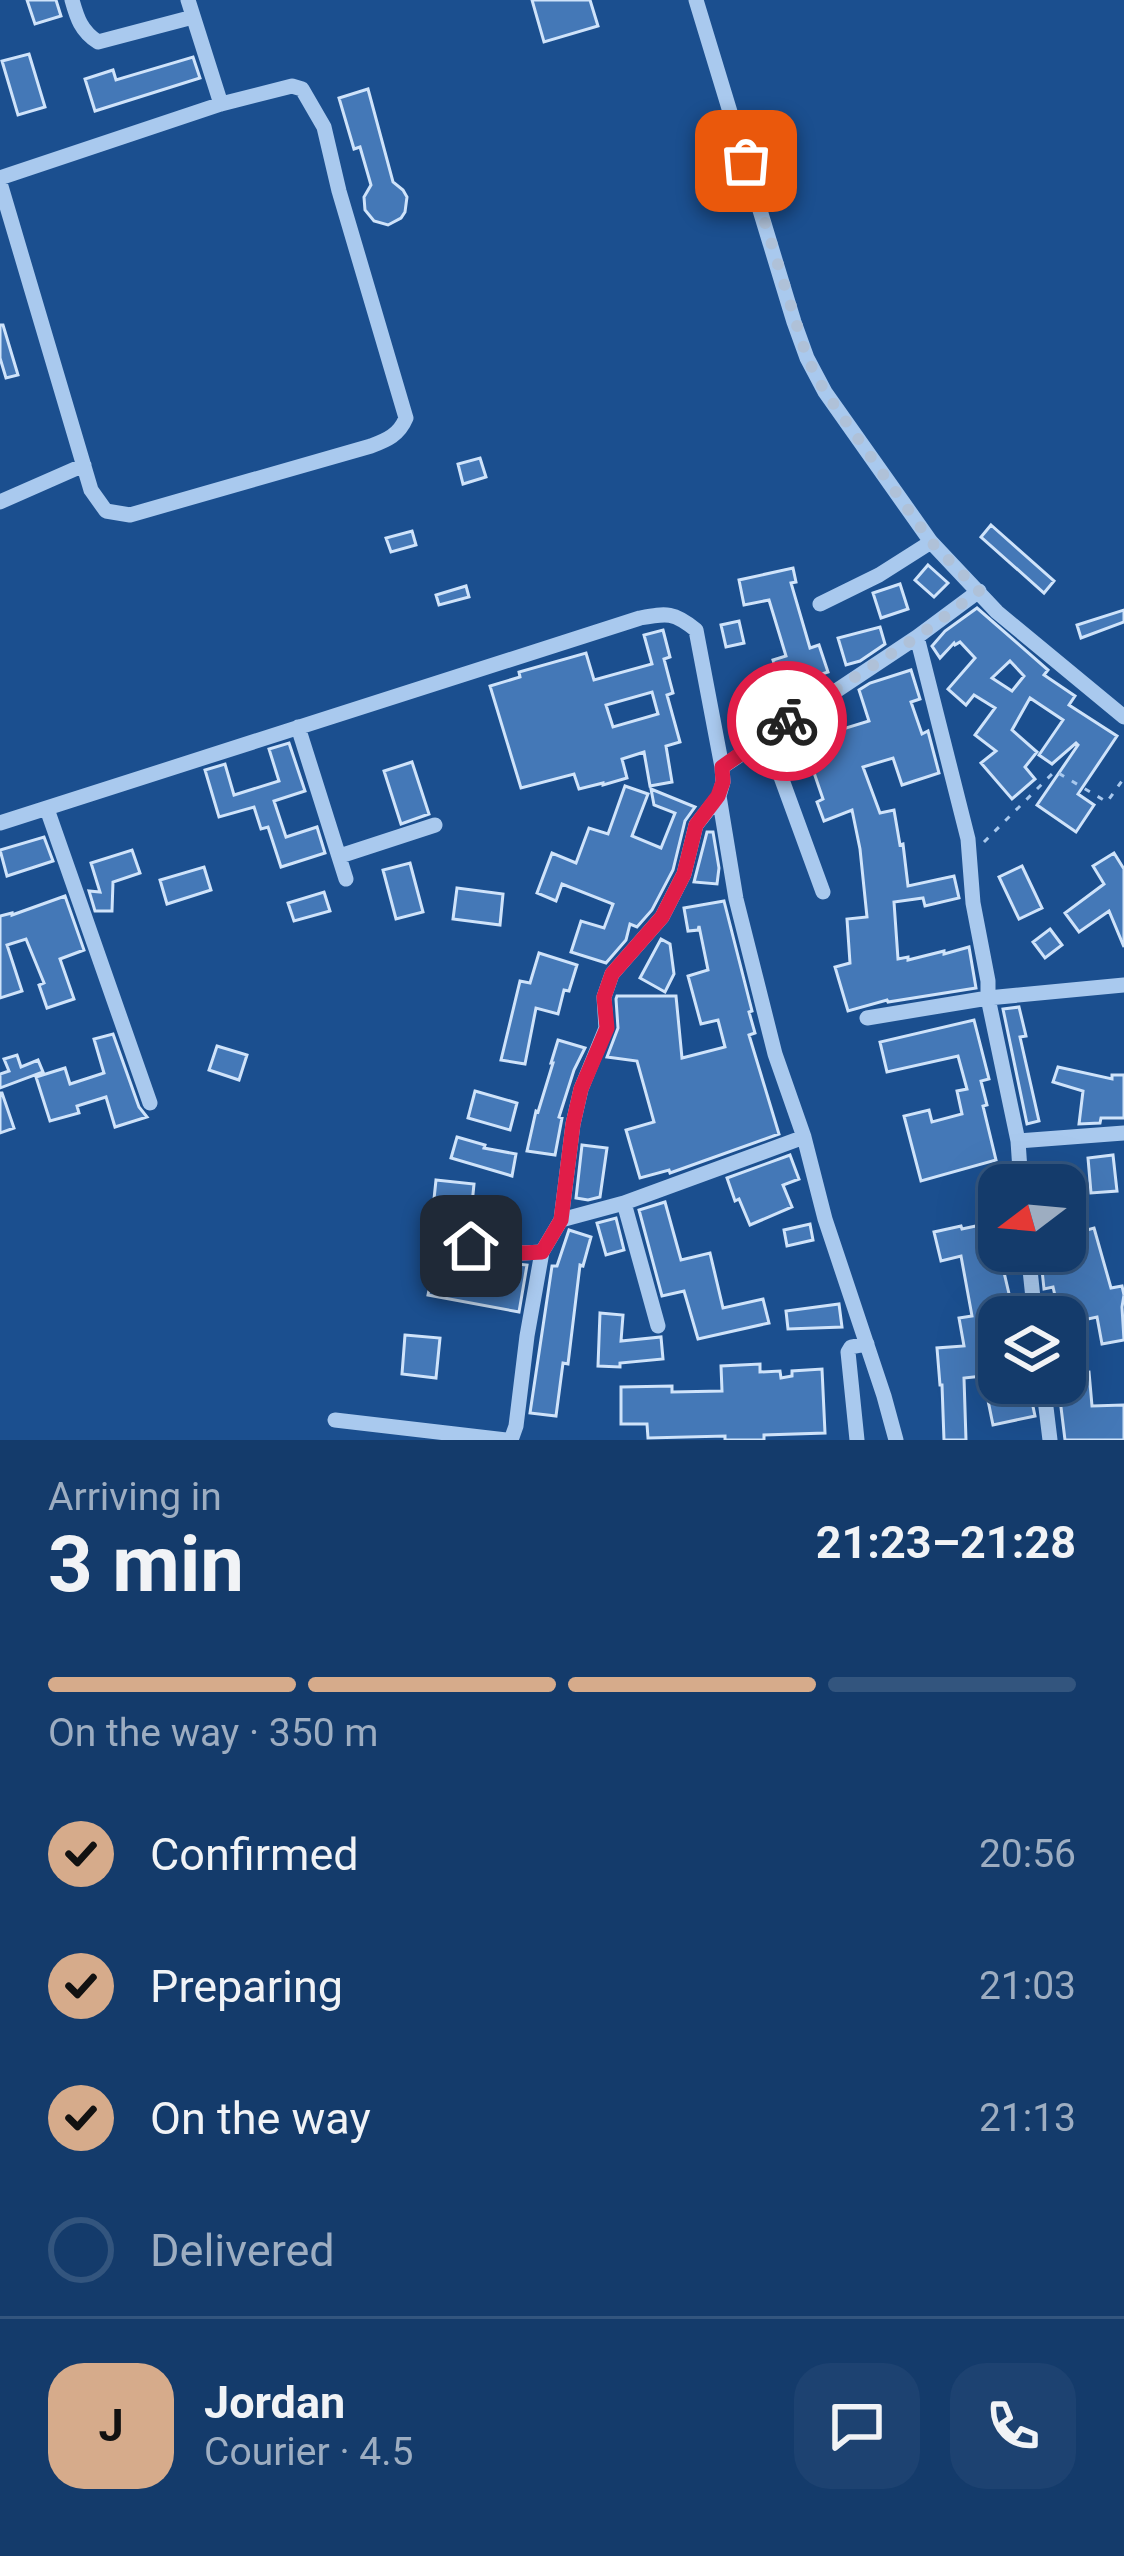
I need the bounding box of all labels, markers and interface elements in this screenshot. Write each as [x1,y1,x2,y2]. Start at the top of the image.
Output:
pin [695,110,797,212]
icon: bag [713,128,779,194]
courier [727,661,847,781]
icon: bike [754,688,820,754]
north arrow [978,1164,1086,1272]
map controls [978,1164,1086,1404]
pin [420,1195,522,1297]
icon: home [438,1213,504,1279]
button: layers [978,1296,1086,1404]
text: Arriving in [48,1474,222,1520]
text: 21:23–21:28 [816,1516,1076,1569]
text: 3 min [48,1519,244,1610]
text: On the way · 350 m [48,1710,379,1756]
icon: check [48,1821,114,1887]
text: Confirmed [150,1828,359,1881]
text: 20:56 [979,1831,1076,1877]
icon: check [48,1953,114,2019]
text: Preparing [150,1960,343,2013]
text: 21:03 [979,1963,1076,2009]
icon: check [48,2085,114,2151]
text: On the way [150,2092,371,2145]
text: 21:13 [979,2095,1076,2141]
text: Delivered [150,2224,335,2277]
button: chat [794,2363,920,2489]
button: phone [950,2363,1076,2489]
text: Jordan [204,2376,345,2429]
text: J [98,2399,124,2452]
text: Courier · 4.5 [204,2429,413,2475]

